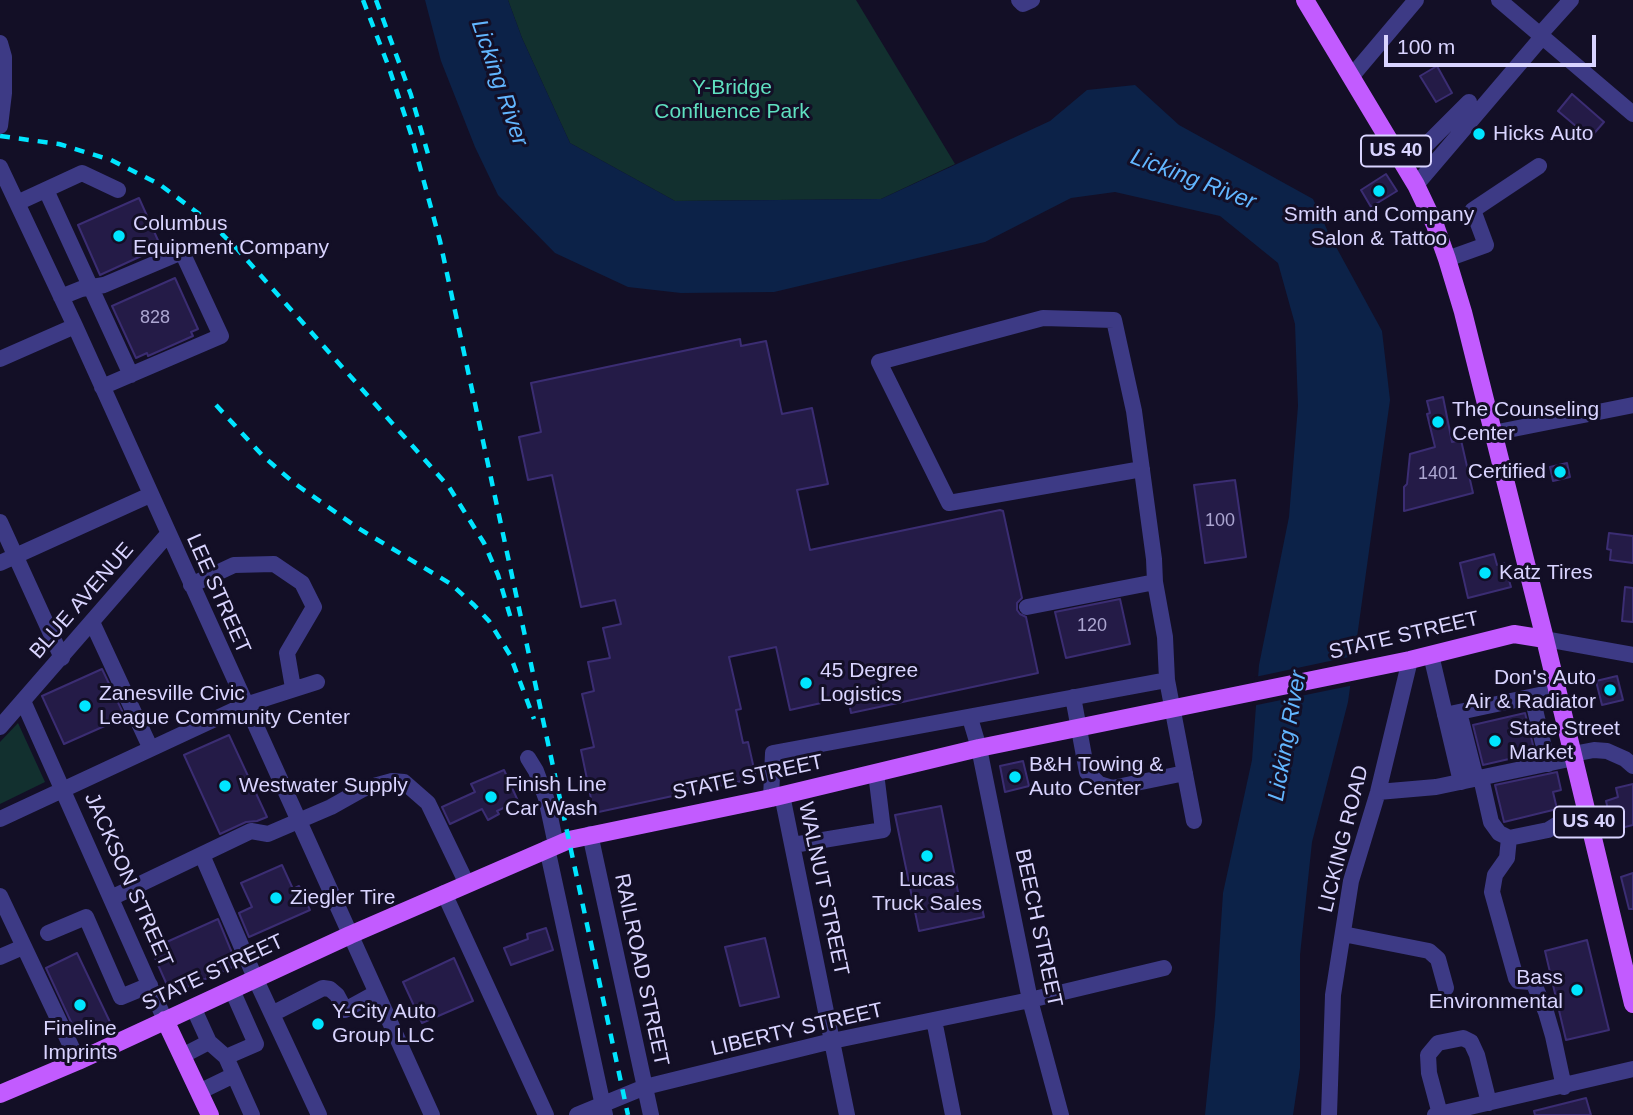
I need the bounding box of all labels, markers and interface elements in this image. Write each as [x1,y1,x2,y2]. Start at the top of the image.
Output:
water label: Licking River [465,16,533,150]
scale bar [1388,21,1600,65]
text: 100 m [1397,35,1455,58]
park label: Y-Bridge Confluence Park [654,75,810,125]
place label: Hicks Auto [1493,121,1593,147]
marker: Hicks Auto [1471,126,1487,142]
road number: US 40 [1361,136,1431,167]
water label: Licking River [1127,144,1259,216]
marker: Smith and Company Salon & Tattoo [1371,183,1387,199]
place label: Smith and Company Salon & Tattoo [1284,202,1474,252]
place label: Columbus Equipment Company [133,211,329,261]
marker: Columbus Equipment Company [111,228,127,244]
house number: 828 [140,307,170,329]
place label: The Counseling Center [1452,397,1599,447]
marker: The Counseling Center [1430,414,1446,430]
place label: Certified [1468,459,1546,485]
house number: 1401 [1418,463,1458,485]
marker: Certified [1552,464,1568,480]
house number: 100 [1205,510,1235,532]
street label: LEE STREET [180,530,256,658]
street label: BLUE AVENUE [25,538,139,664]
place label: Katz Tires [1499,560,1593,586]
marker: Katz Tires [1477,565,1493,581]
street label: STATE STREET [1327,606,1481,666]
house number: 120 [1077,615,1107,637]
place label: 45 Degree Logistics [820,658,918,708]
place label: Don's Auto Air & Radiator [1465,665,1596,715]
water label: Licking River [1263,669,1313,803]
marker: 45 Degree Logistics [798,675,814,691]
place label: Zanesville Civic League Community Center [99,681,350,731]
marker: Don's Auto Air & Radiator [1602,682,1618,698]
marker: Zanesville Civic League Community Center [77,698,93,714]
place label: State Street Market [1509,716,1620,766]
marker: State Street Market [1487,733,1503,749]
street label: STATE STREET [670,750,826,806]
place label: B&H Towing & Auto Center [1029,752,1163,802]
street label: LICKING ROAD [1314,763,1374,915]
marker: B&H Towing & Auto Center [1007,769,1023,785]
place label: Finish Line Car Wash [505,772,607,822]
place label: Westwater Supply [239,773,408,799]
marker: Westwater Supply [217,778,233,794]
street label: JACKSON STREET [78,789,178,971]
marker: Finish Line Car Wash [483,789,499,805]
street label: WALNUT STREET [792,800,854,978]
road number: US 40 [1554,806,1624,838]
street label: BEECH STREET [1009,847,1067,1009]
marker: Lucas Truck Sales [919,848,935,864]
place label: Lucas Truck Sales [872,867,982,917]
street label: RAILROAD STREET [608,872,674,1068]
place label: Ziegler Tire [290,885,395,911]
marker: Ziegler Tire [268,890,284,906]
street label: STATE STREET [138,929,288,1017]
place label: Bass Environmental [1429,965,1563,1015]
marker: Bass Environmental [1569,982,1585,998]
marker: Fineline Imprints [72,997,88,1013]
street label: LIBERTY STREET [709,998,885,1062]
place label: Y-City Auto Group LLC [332,999,436,1049]
place label: Fineline Imprints [43,1016,117,1066]
marker: Y-City Auto Group LLC [310,1016,326,1032]

